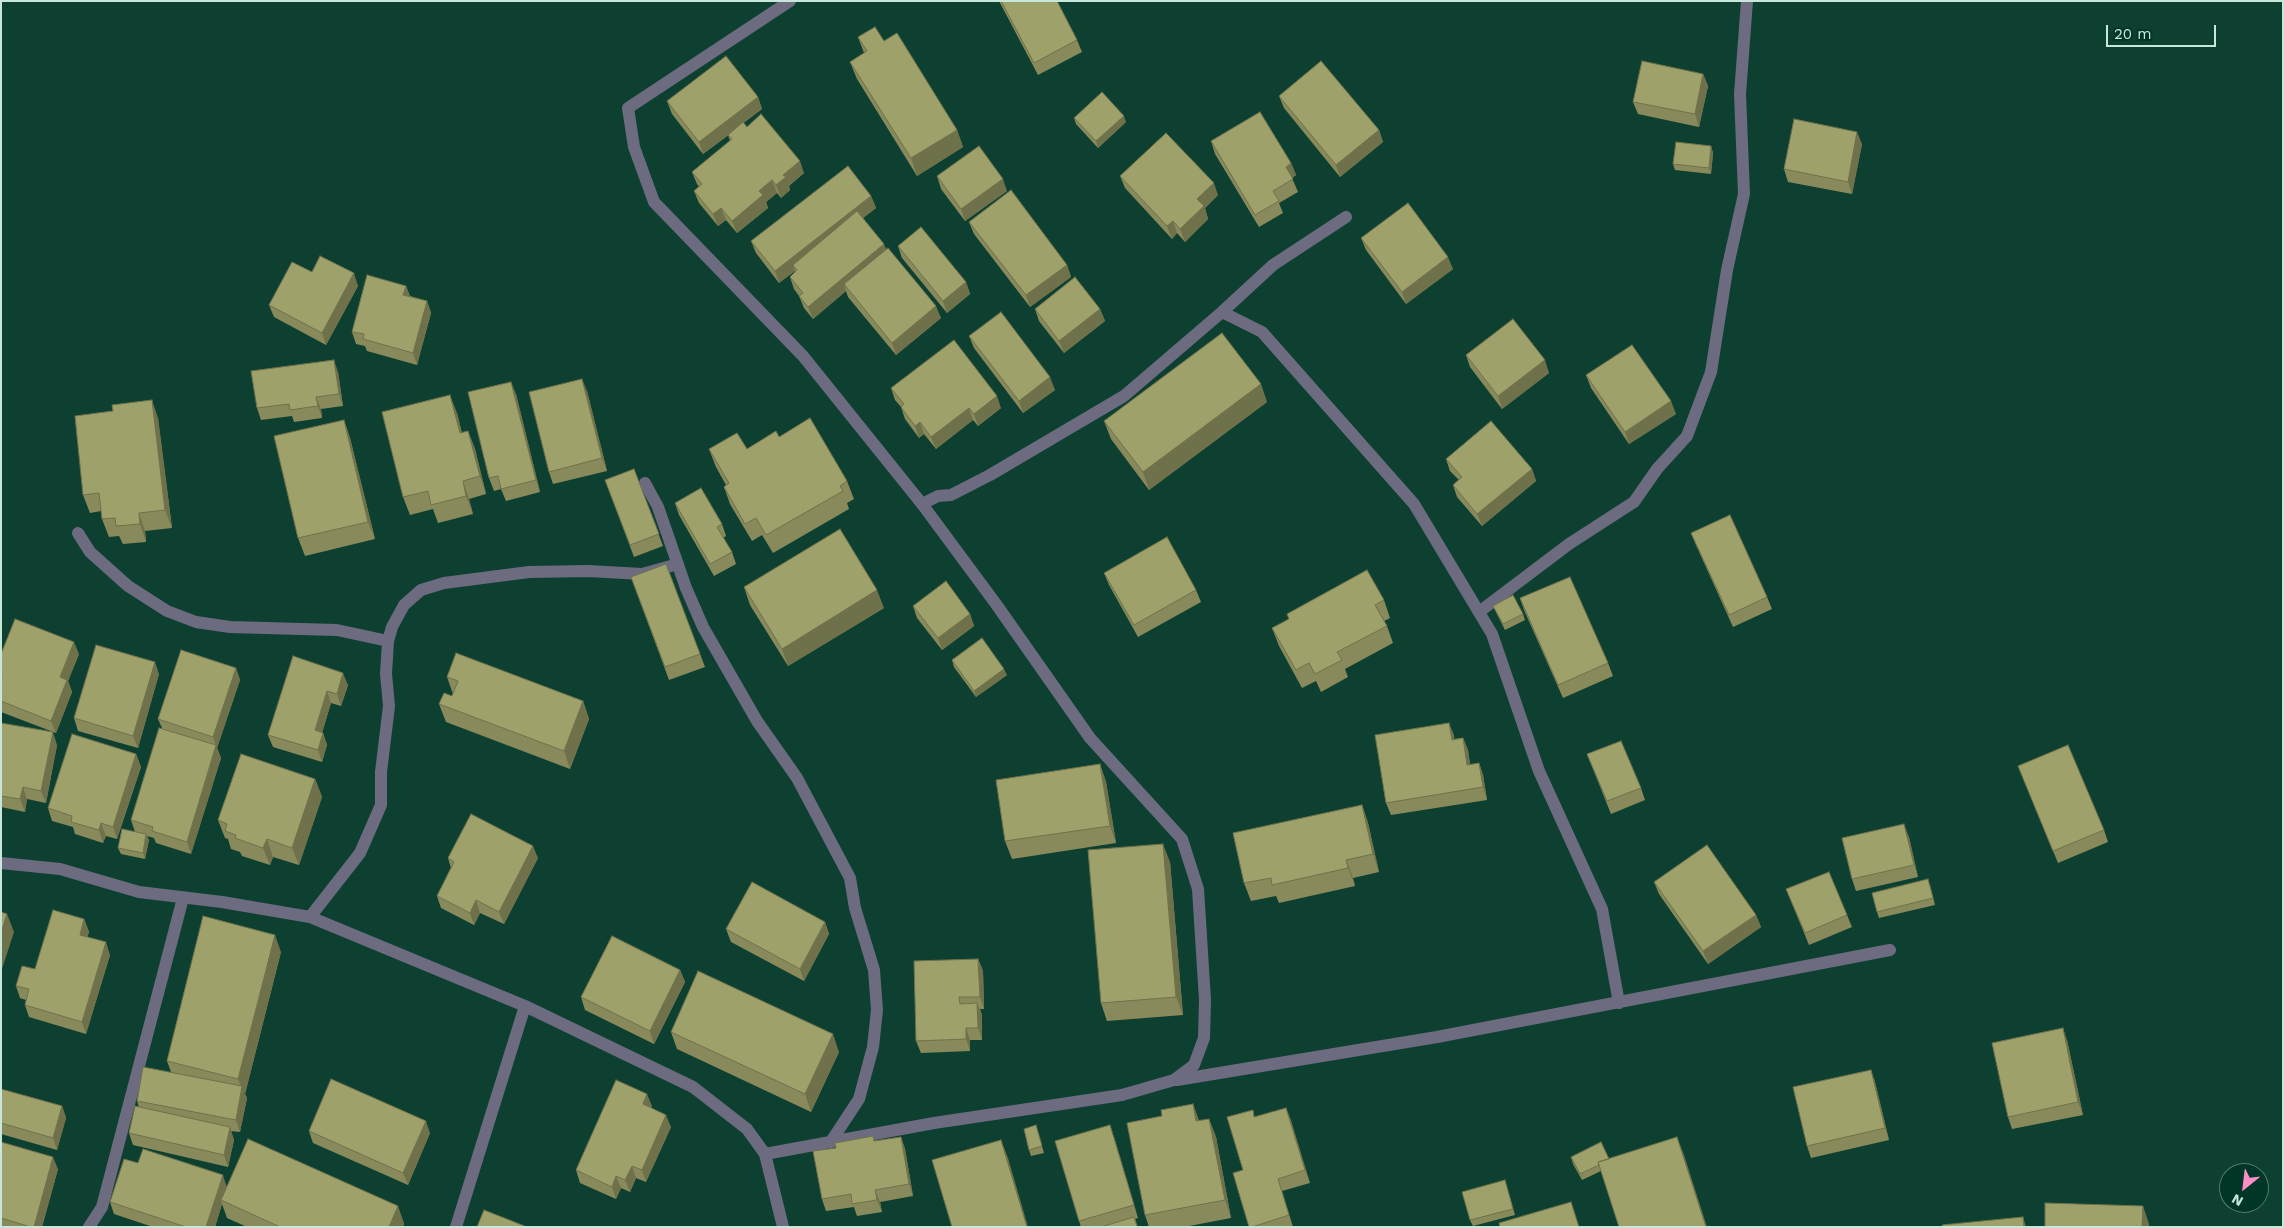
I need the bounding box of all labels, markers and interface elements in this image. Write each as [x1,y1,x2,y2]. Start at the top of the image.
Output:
scale bar [2109,15,2219,47]
text: 20 m [2114,25,2152,43]
north arrow [2219,1163,2269,1213]
text: N [2229,1191,2246,1210]

